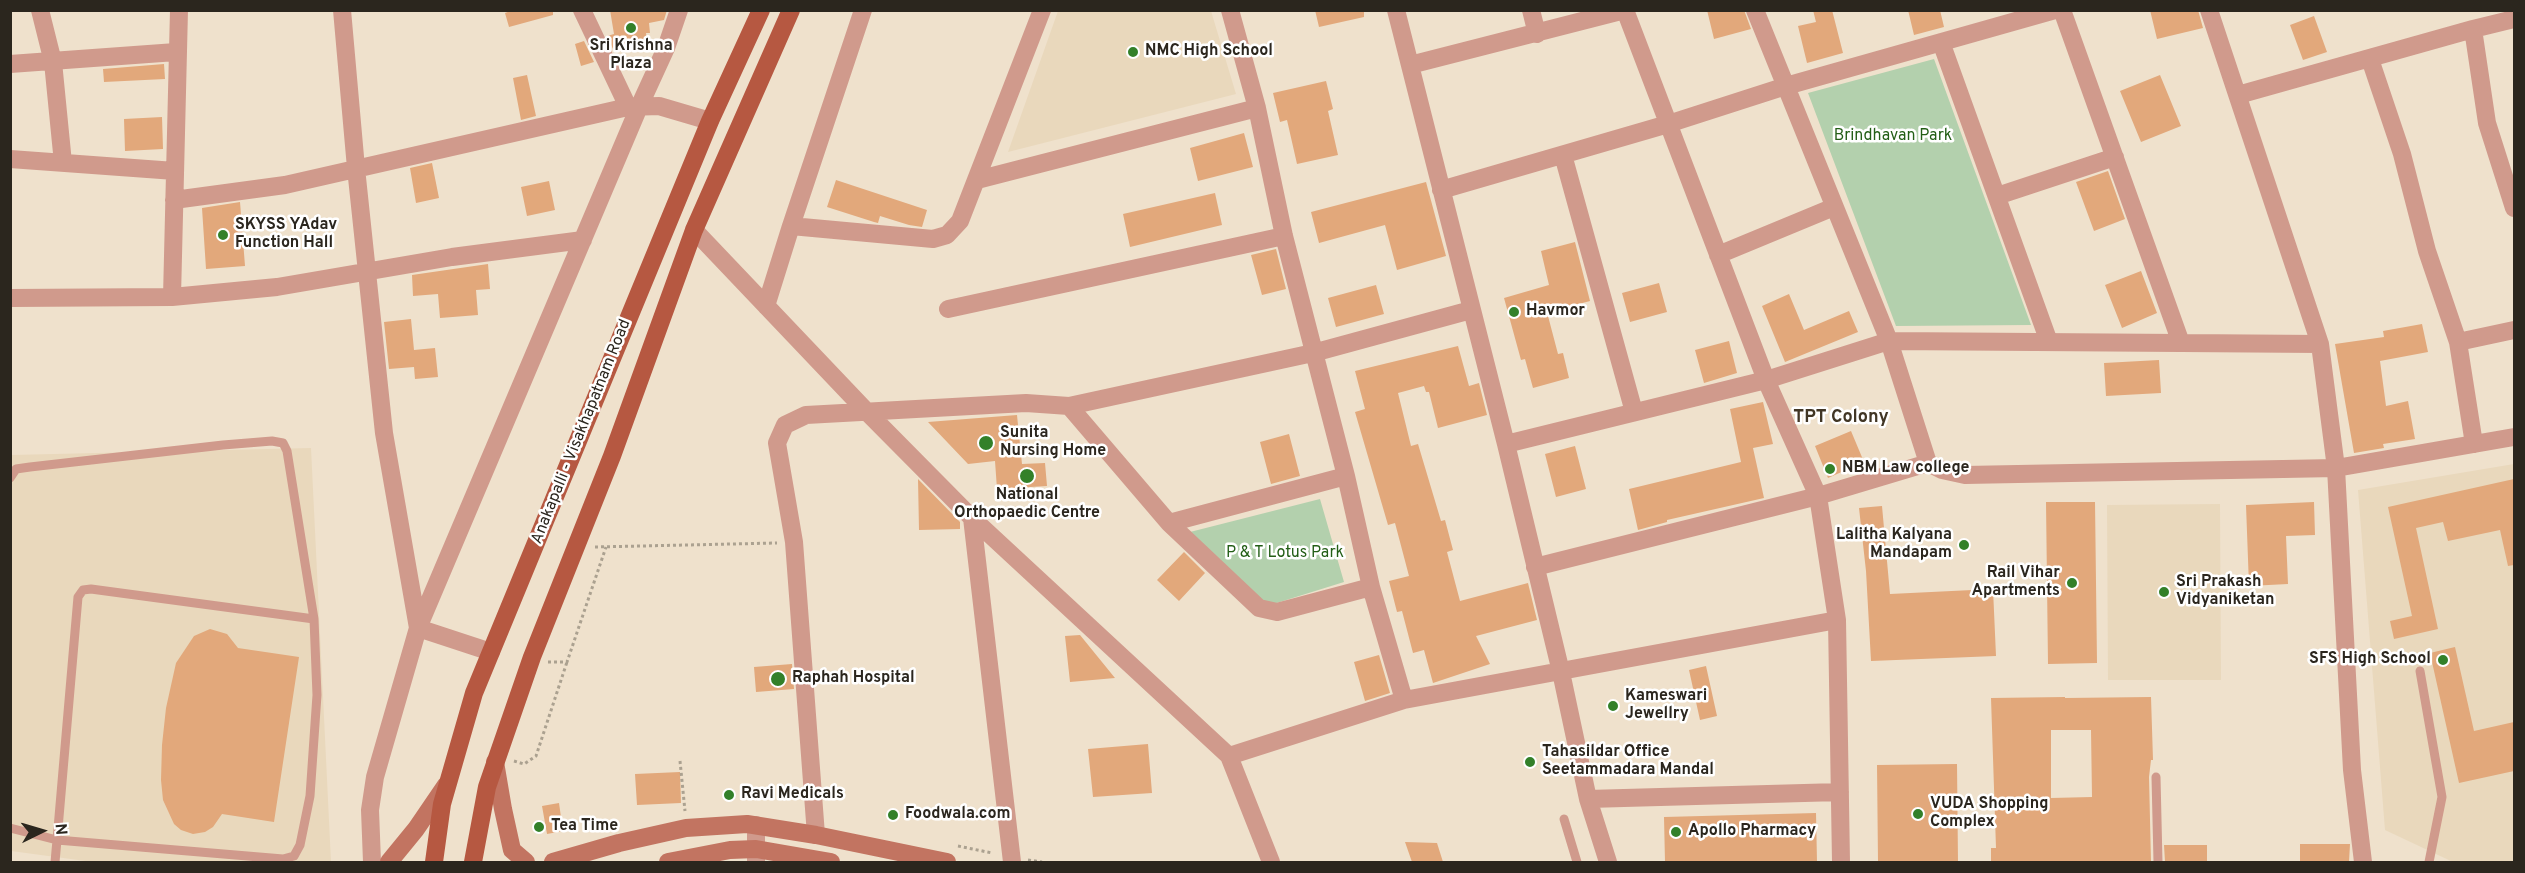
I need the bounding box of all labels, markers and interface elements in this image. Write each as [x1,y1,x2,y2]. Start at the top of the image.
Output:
marker: Sri Krishna Plaza [624,21,638,35]
place label: Sri Krishna Plaza [589,37,673,75]
place label: NMC High School [1145,42,1273,62]
marker: NMC High School [1126,45,1140,59]
park label: Brindhavan Park [1834,127,1952,147]
place label: SKYSS YAdav Function Hall [235,216,337,254]
marker: SKYSS YAdav Function Hall [216,228,230,242]
place label: Havmor [1526,302,1585,322]
marker: Havmor [1507,305,1521,319]
street label: Anakapalli - Visakhapatnam Road [528,317,636,547]
district label: TPT Colony [1793,407,1889,429]
place label: Sunita Nursing Home [1000,424,1106,462]
marker: Sunita Nursing Home [977,434,995,452]
place label: NBM Law college [1842,459,1969,479]
marker: NBM Law college [1823,462,1837,476]
marker: National Orthopaedic Centre [1018,467,1036,485]
place label: National Orthopaedic Centre [954,486,1100,524]
place label: Lalitha Kalyana Mandapam [1836,526,1952,564]
marker: Lalitha Kalyana Mandapam [1957,538,1971,552]
park label: P & T Lotus Park [1226,544,1344,564]
place label: Rail Vihar Apartments [1972,564,2060,602]
place label: Sri Prakash Vidyaniketan [2176,573,2274,611]
marker: Rail Vihar Apartments [2065,576,2079,590]
marker: Sri Prakash Vidyaniketan [2157,585,2171,599]
place label: SFS High School [2309,650,2431,670]
marker: SFS High School [2436,653,2450,667]
place label: Raphah Hospital [792,669,915,689]
marker: Raphah Hospital [769,670,787,688]
place label: Kameswari Jewellry [1625,687,1707,725]
marker: Kameswari Jewellry [1606,699,1620,713]
place label: Tahasildar Office Seetammadara Mandal [1542,743,1714,781]
marker: Tahasildar Office Seetammadara Mandal [1523,755,1537,769]
place label: Ravi Medicals [741,785,844,805]
marker: Ravi Medicals [722,788,736,802]
place label: VUDA Shopping Complex [1930,795,2048,833]
north arrow [12,801,72,861]
place label: Foodwala.com [905,805,1010,825]
marker: VUDA Shopping Complex [1911,807,1925,821]
marker: Foodwala.com [886,808,900,822]
place label: Tea Time [551,817,618,837]
marker: Tea Time [532,820,546,834]
place label: Apollo Pharmacy [1688,822,1816,842]
text: N [49,823,70,836]
marker: Apollo Pharmacy [1669,825,1683,839]

